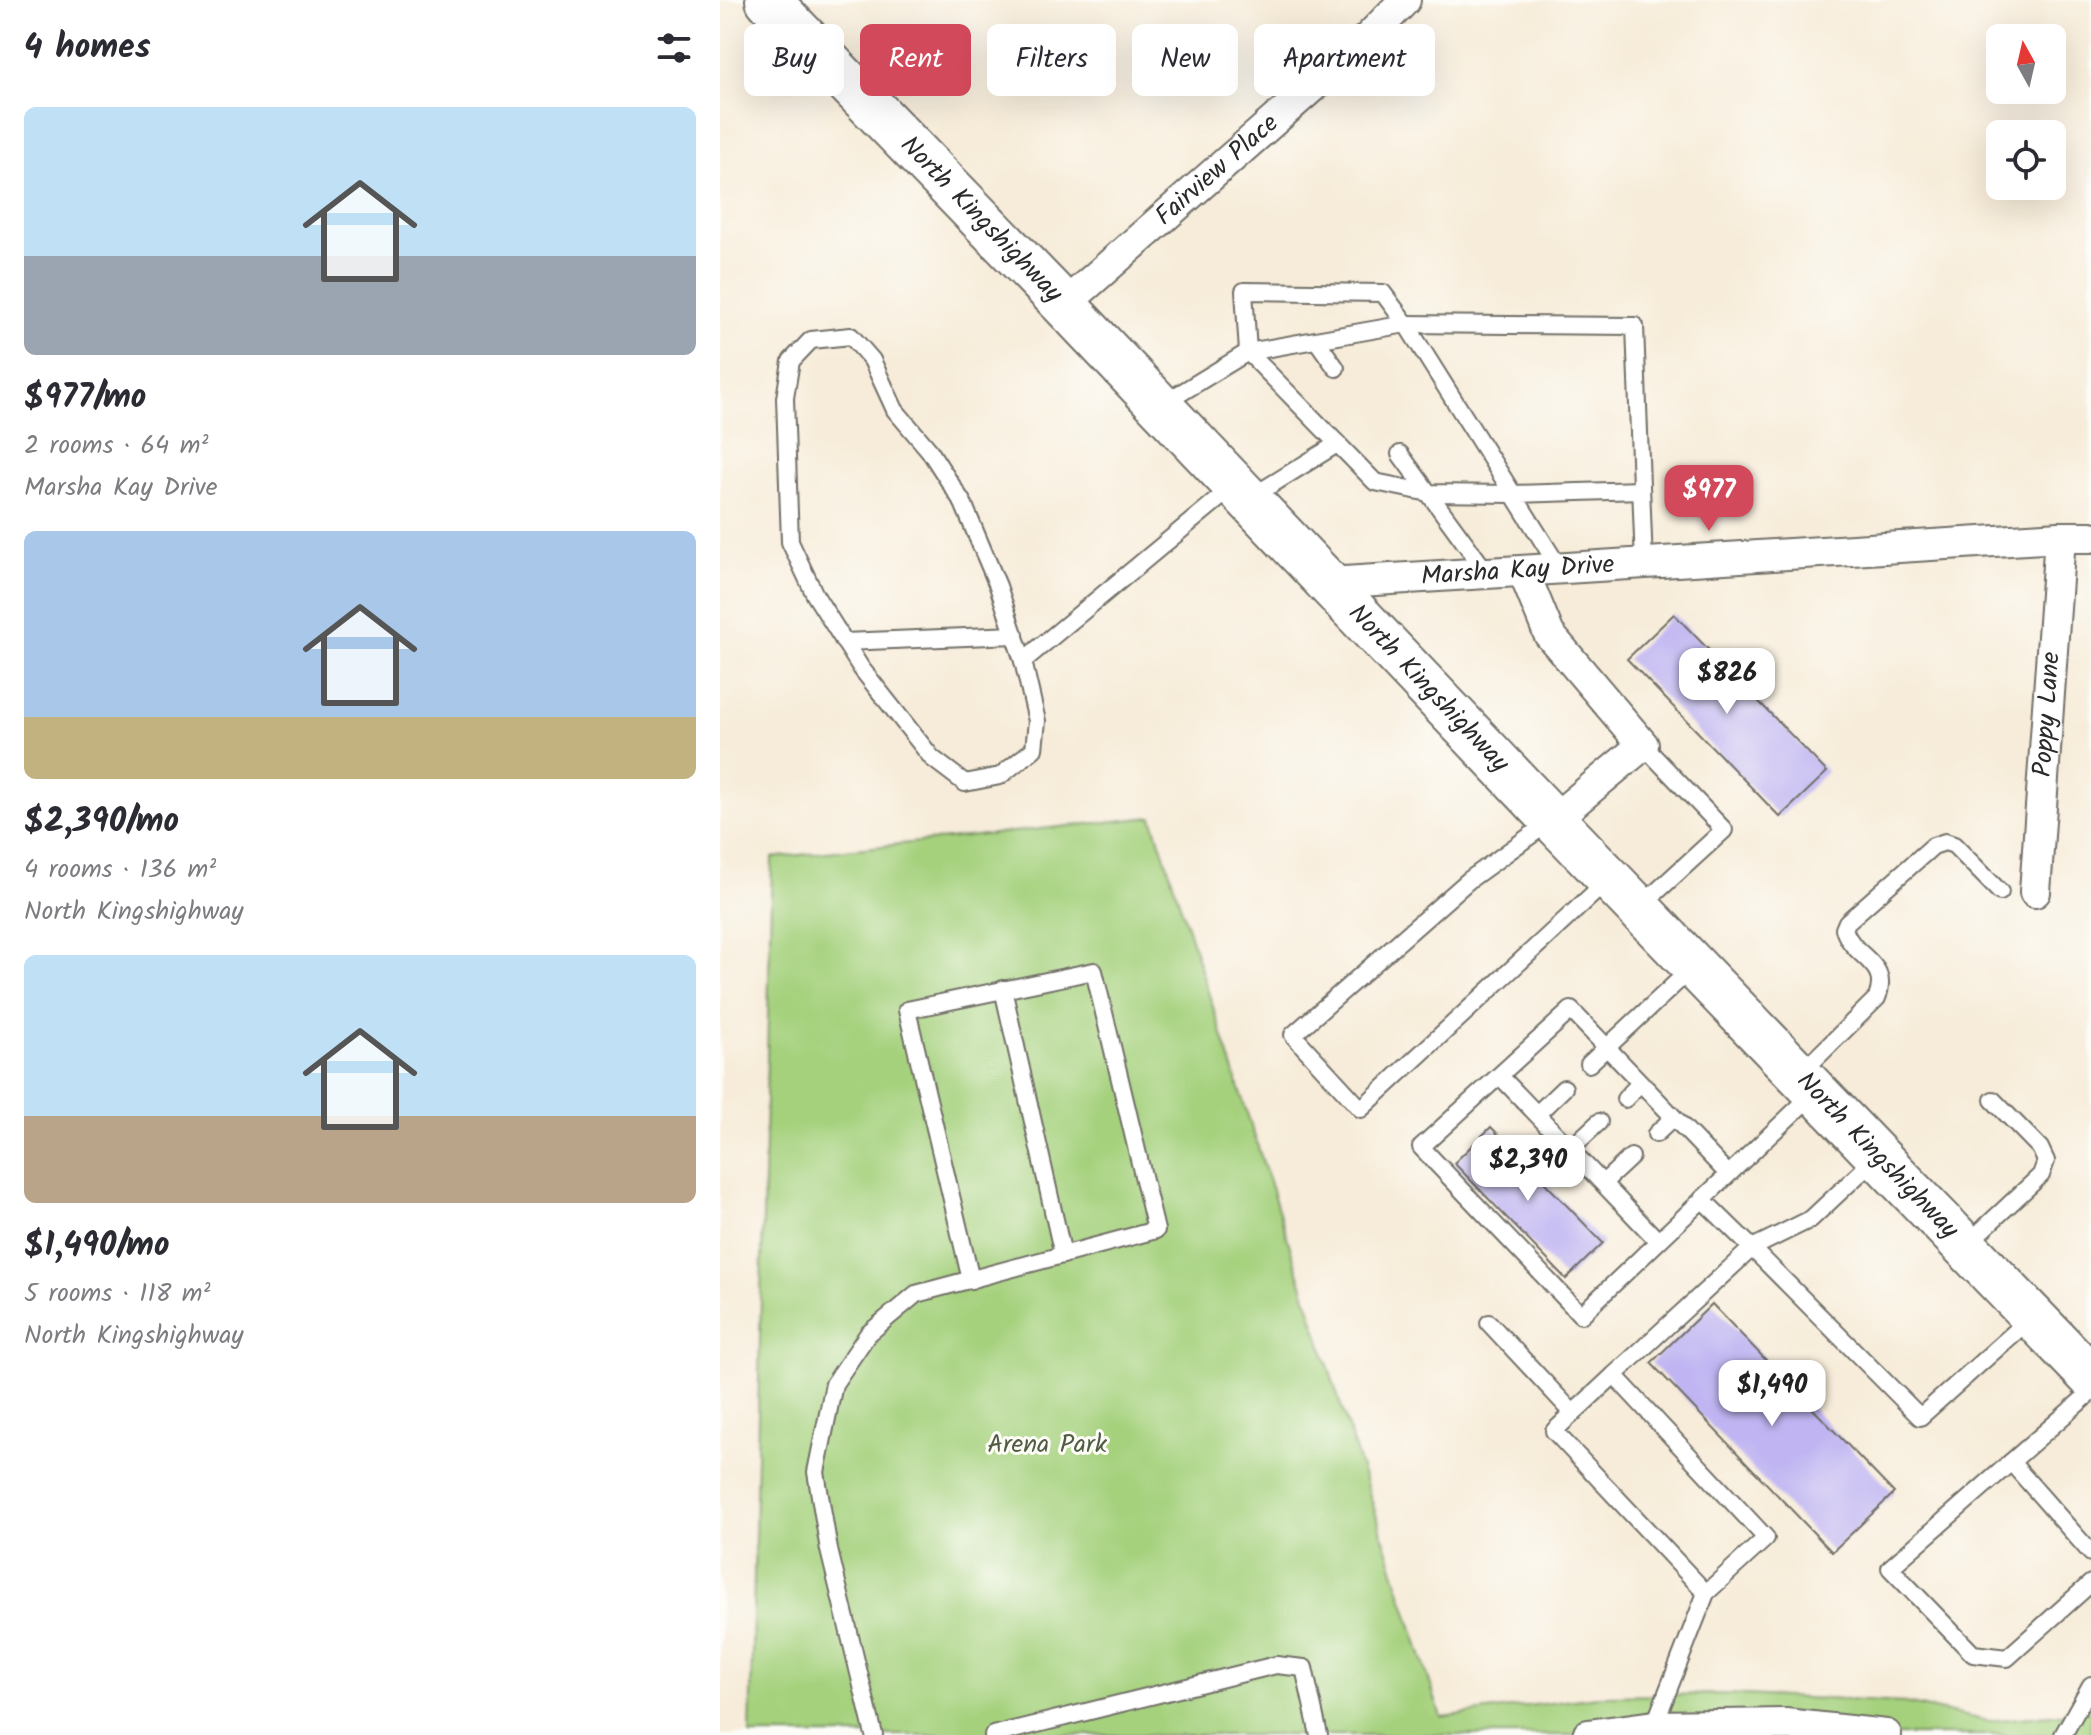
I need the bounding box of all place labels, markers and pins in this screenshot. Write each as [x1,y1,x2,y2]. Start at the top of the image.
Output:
pin: $977 [1662,465,1756,533]
pin: $826 [1680,648,1774,716]
pin: $2,390 [1463,1135,1593,1203]
pin: $1,490 [1707,1360,1837,1428]

